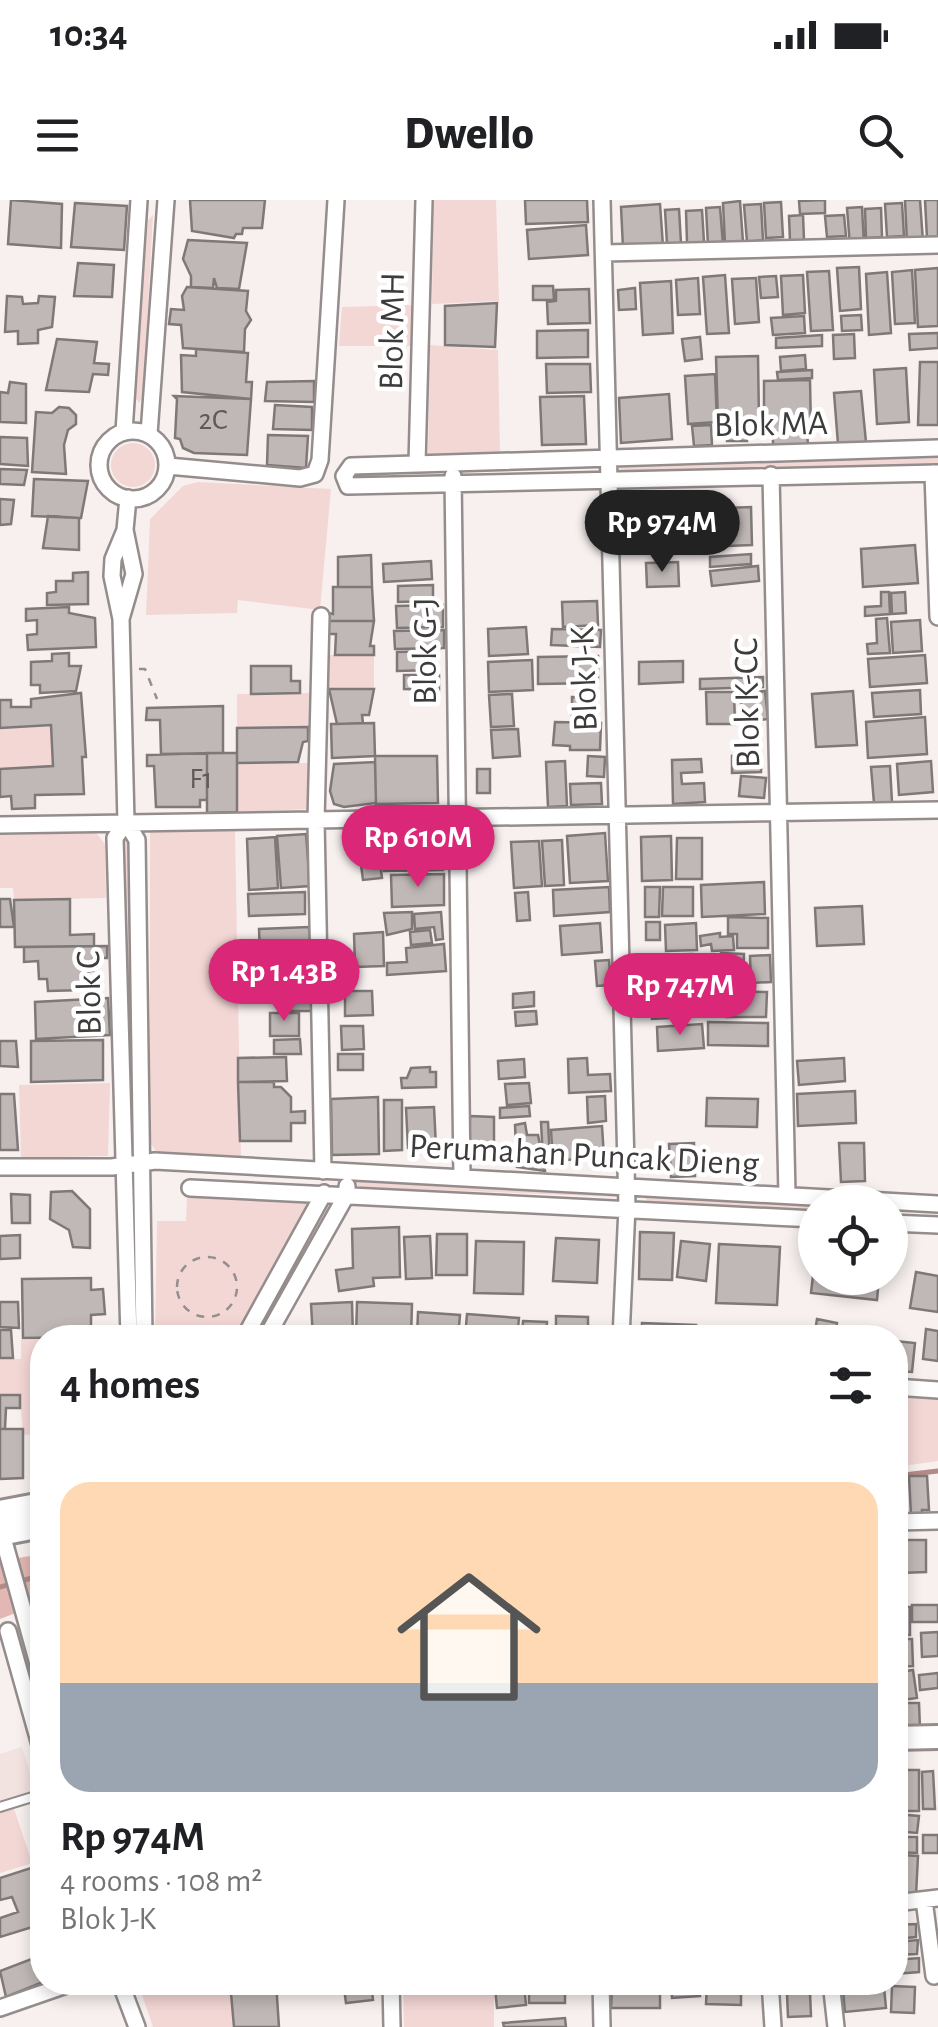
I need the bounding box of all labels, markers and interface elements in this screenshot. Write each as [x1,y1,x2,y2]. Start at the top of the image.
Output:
text: 10:34 [50,16,128,54]
icon: menu [30,108,85,163]
icon: search [853,108,908,163]
text: Dwello [404,112,534,157]
street label: Blok MH [374,272,411,390]
house number: 2C [198,405,228,435]
street label: Blok MA [714,406,828,443]
pin: Rp 974M [570,490,754,575]
text: Rp 974M [607,506,717,538]
street label: Blok G-J [408,597,443,705]
street label: Blok J-K [565,625,604,732]
street label: Blok K-CC [729,637,766,769]
house number: F1 [189,764,213,794]
pin: Rp 610M [326,805,510,890]
text: Rp 610M [364,821,472,853]
pin: Rp 1.43B [181,939,387,1024]
street label: Blok C [71,950,108,1036]
pin: Rp 747M [588,953,772,1038]
text: Rp 1.43B [231,955,337,987]
text: Rp 747M [626,969,734,1001]
street label: Perumahan Puncak Dieng [408,1129,760,1182]
map controls [798,1185,908,1295]
button: locate [798,1185,908,1295]
icon: filters [823,1358,878,1413]
text: 4 homes [60,1364,200,1406]
icon: home [379,1547,559,1727]
text: Rp 974M [60,1816,205,1858]
text: 4 rooms · 108 m² [60,1865,263,1897]
text: Blok J-K [60,1903,156,1935]

